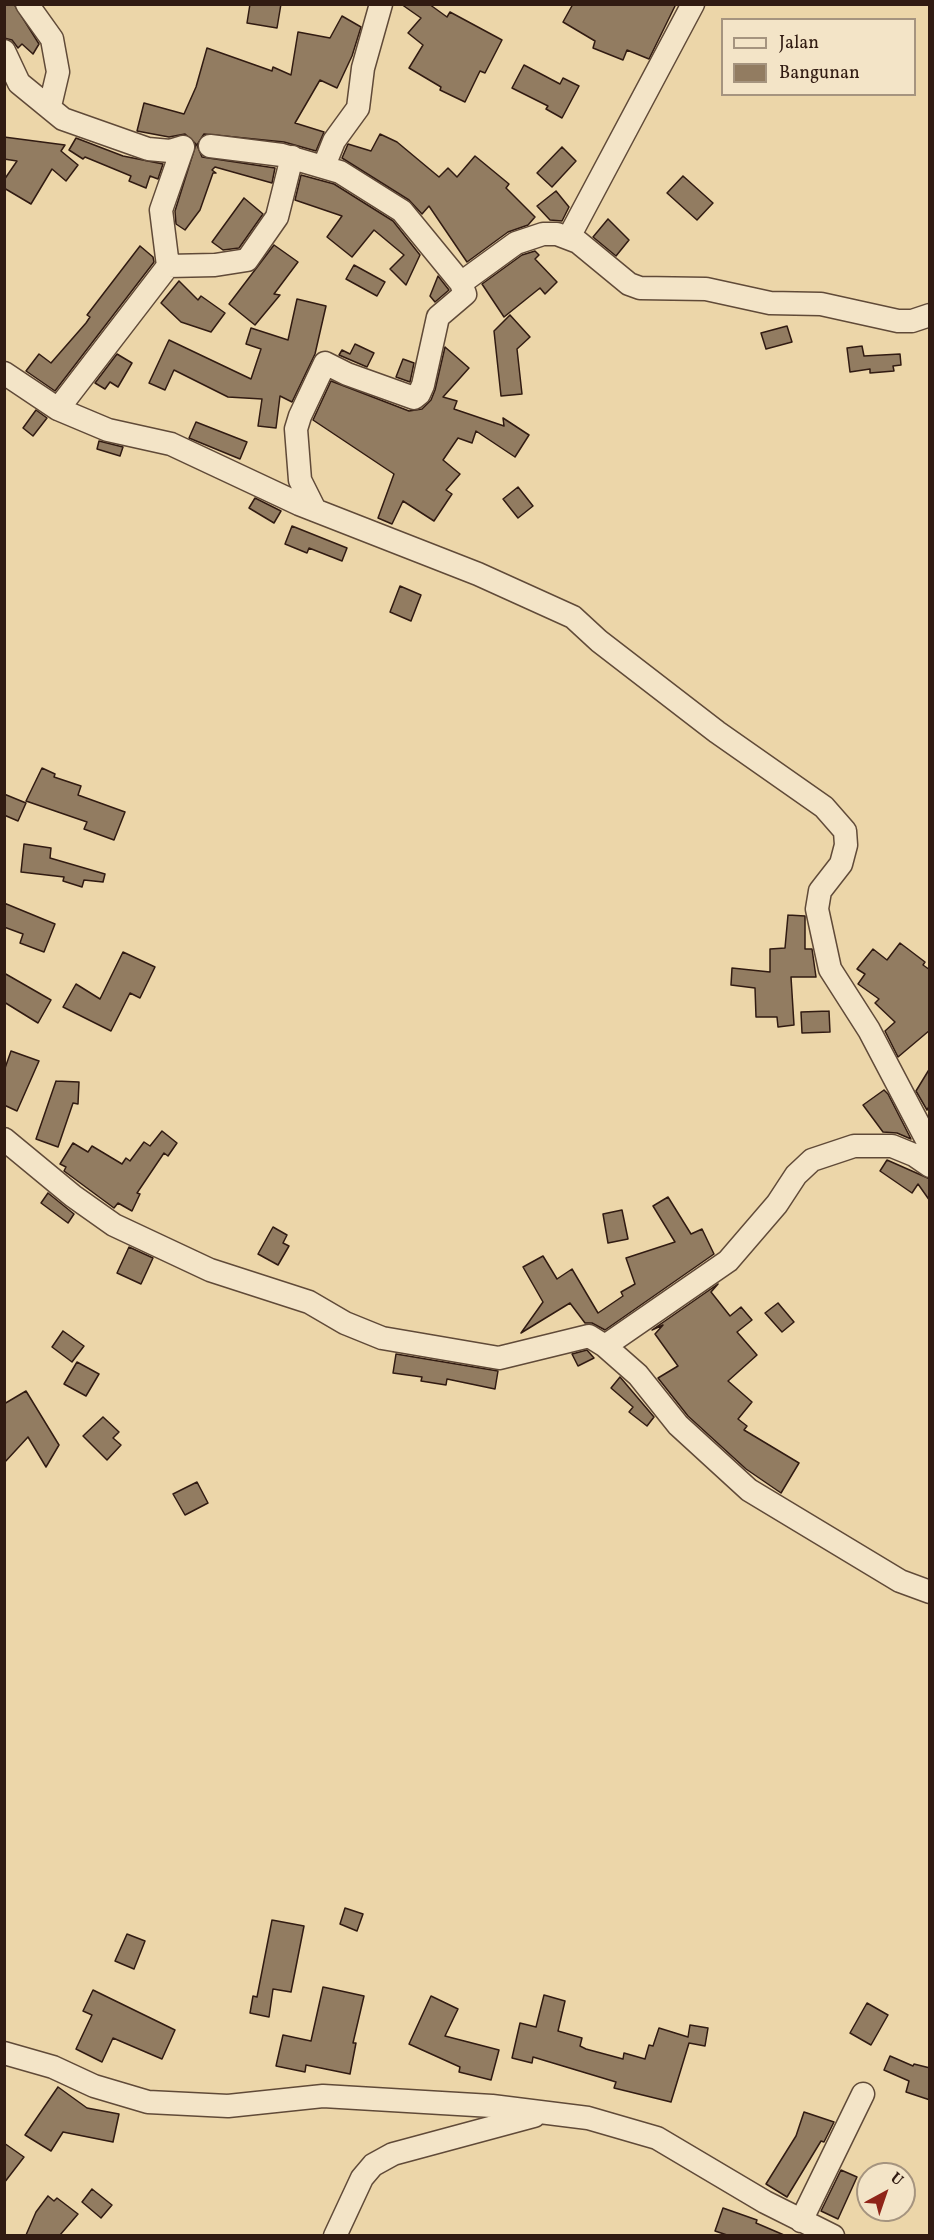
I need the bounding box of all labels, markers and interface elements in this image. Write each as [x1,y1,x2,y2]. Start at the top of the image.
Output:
legend [721,18,916,96]
text: Jalan [779,31,819,56]
text: Bangunan [779,61,860,86]
north arrow [856,2162,916,2222]
text: U [885,2168,908,2192]

